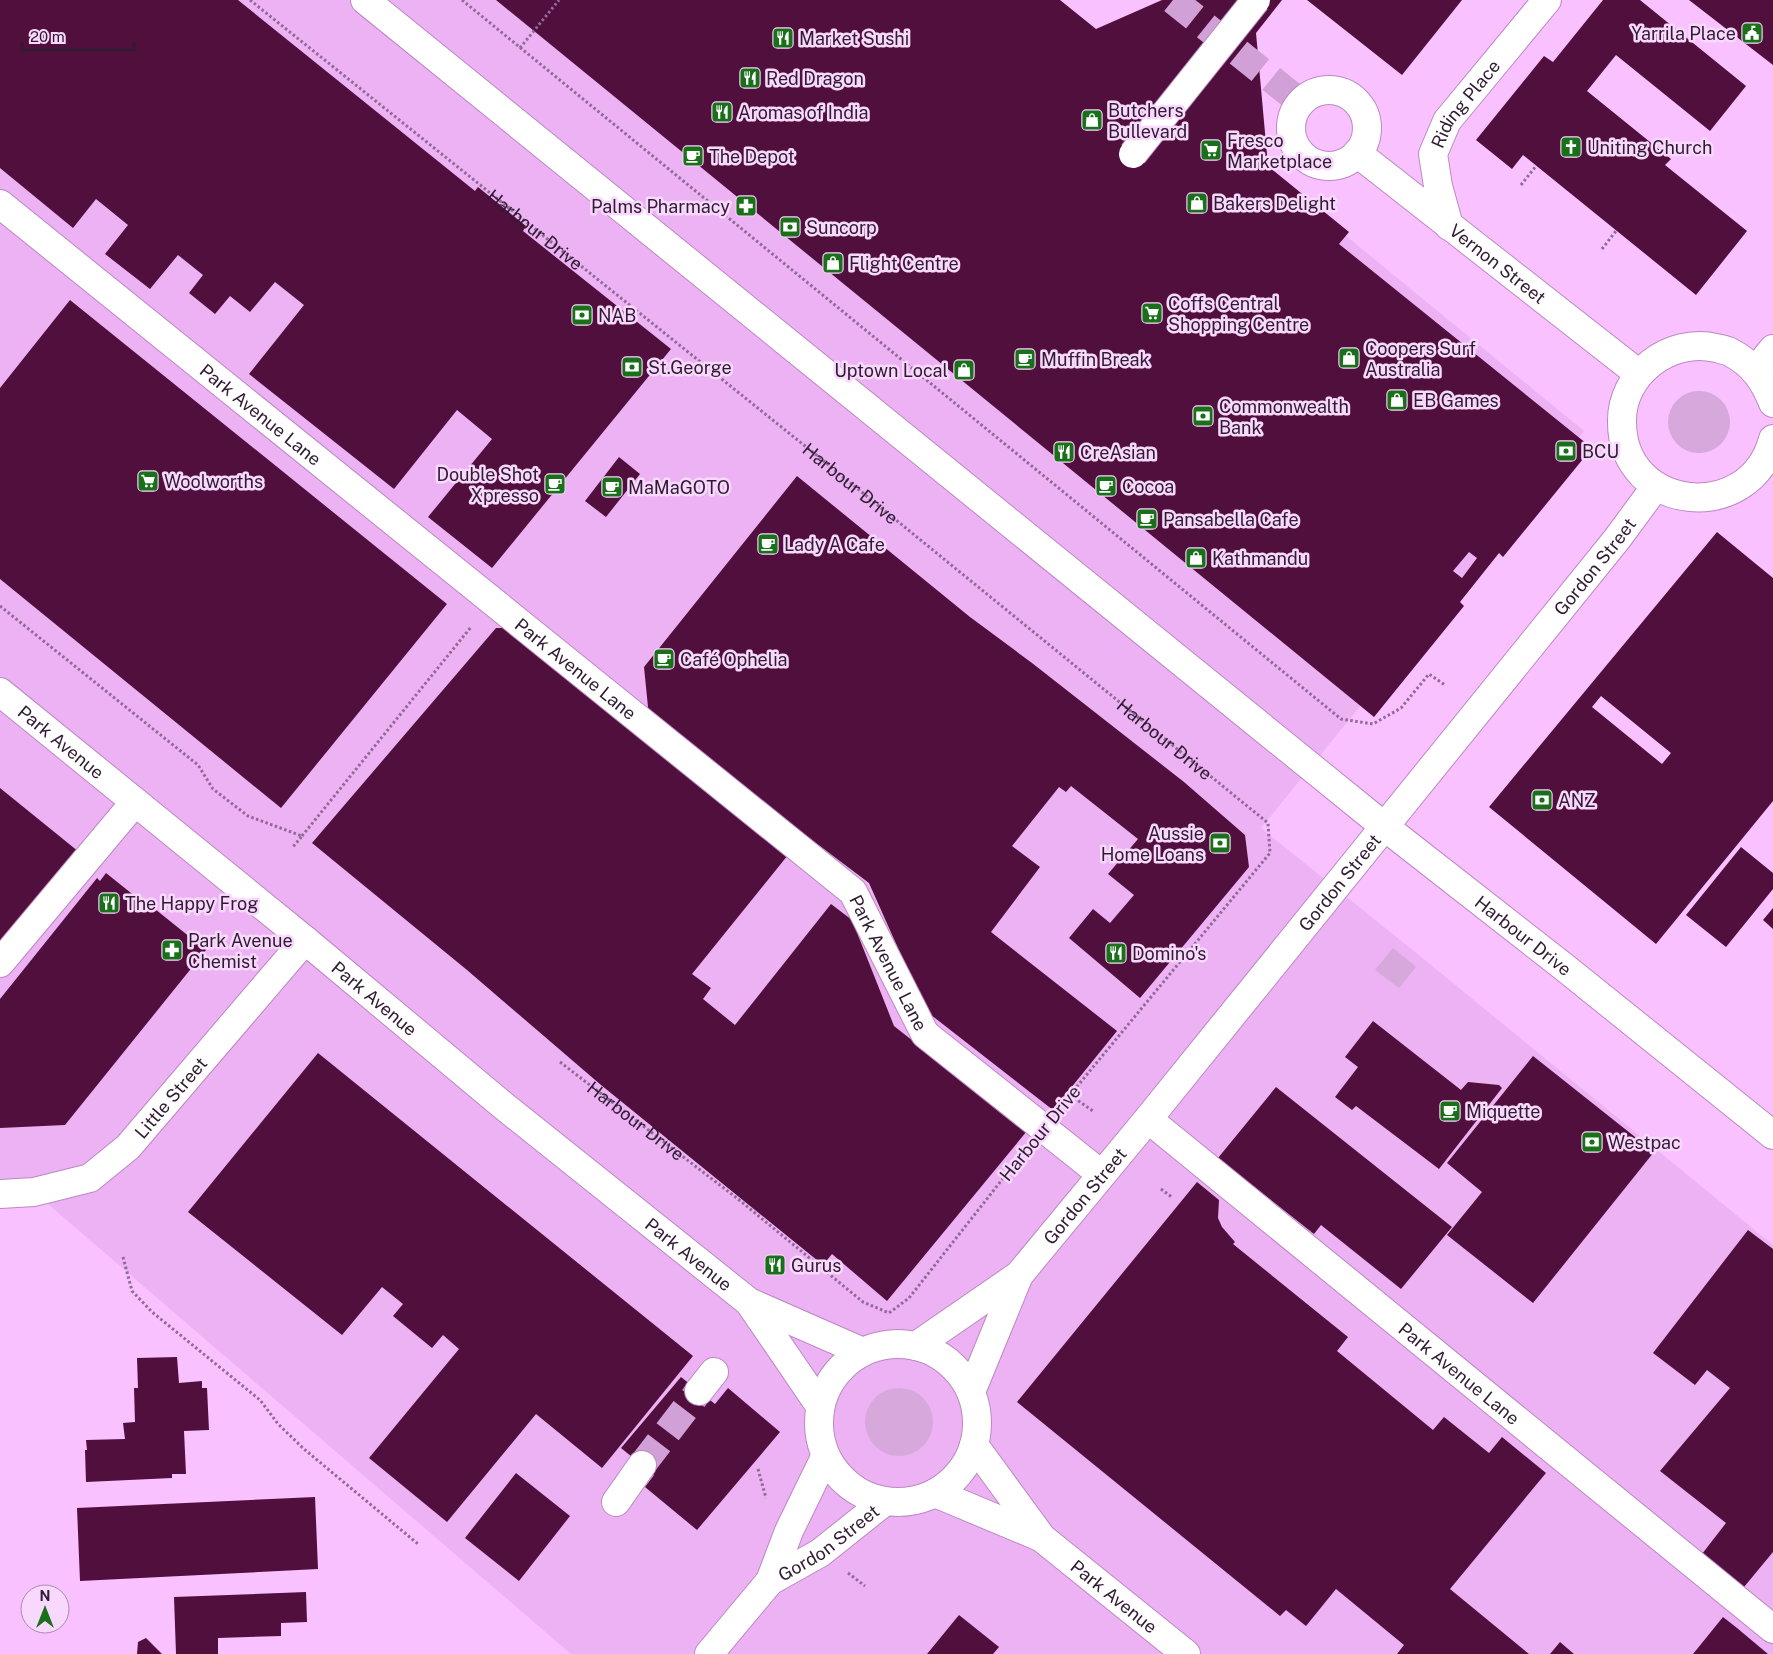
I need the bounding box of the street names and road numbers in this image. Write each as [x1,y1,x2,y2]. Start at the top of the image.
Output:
street label: Riding Place [1426,55,1504,151]
street label: Harbour Drive [483,184,587,274]
street label: Vernon Street [1446,219,1550,308]
street label: Park Avenue Lane [196,359,326,469]
street label: Harbour Drive [799,438,903,528]
street label: Gordon Street [1549,514,1640,619]
street label: Park Avenue Lane [511,613,641,724]
street label: Harbour Drive [1113,694,1217,784]
street label: Park Avenue [14,701,109,783]
street label: Gordon Street [1294,830,1385,935]
street label: Park Avenue Lane [846,891,932,1034]
street label: Harbour Drive [1471,891,1576,980]
street label: Park Avenue [328,957,422,1040]
street label: Little Street [130,1053,211,1142]
street label: Harbour Drive [583,1077,689,1164]
street label: Harbour Drive [995,1081,1085,1185]
street label: Gordon Street [1039,1143,1130,1248]
street label: Park Avenue [641,1213,736,1295]
street label: Park Avenue Lane [1395,1318,1524,1429]
street label: Gordon Street [774,1500,883,1585]
street label: Park Avenue [1067,1555,1162,1637]

